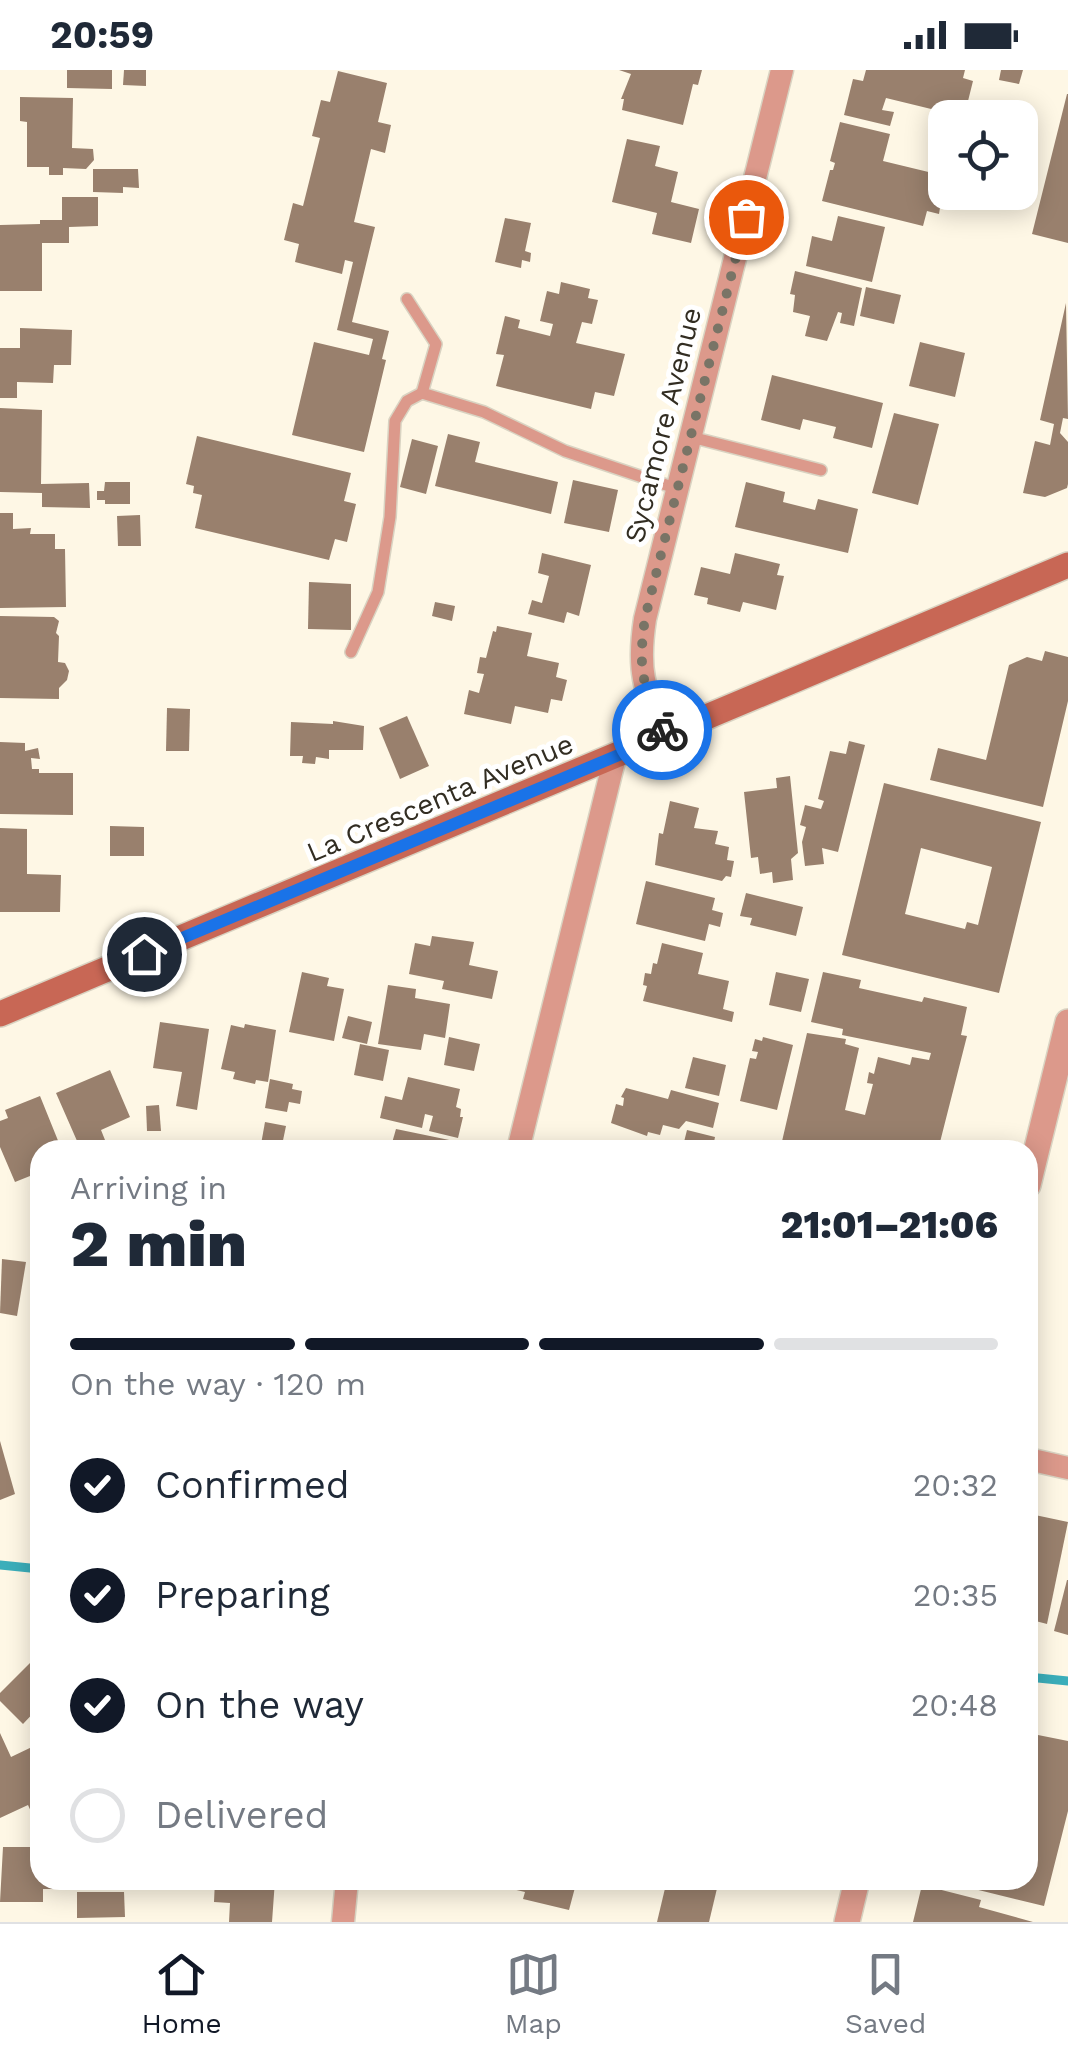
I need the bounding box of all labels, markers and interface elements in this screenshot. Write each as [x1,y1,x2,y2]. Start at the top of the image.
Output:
text: 20:59 [50,13,154,57]
map controls [928,100,1038,210]
button: locate [928,100,1038,210]
pin [704,175,789,260]
icon: bag [719,190,774,245]
street label: Sycamore Avenue [618,304,708,546]
courier [612,680,712,780]
icon: bike [635,703,690,758]
street label: La Crescenta Avenue [302,727,578,869]
pin [102,912,187,997]
icon: home [117,927,172,982]
text: Arriving in [70,1169,227,1207]
text: 21:01–21:06 [781,1203,998,1247]
text: 2 min [70,1206,247,1282]
text: On the way · 120 m [70,1365,366,1403]
icon: check [70,1458,125,1513]
text: Confirmed [155,1463,350,1507]
text: 20:32 [913,1466,998,1504]
icon: check [70,1568,125,1623]
text: Preparing [155,1573,330,1617]
text: 20:35 [913,1576,998,1614]
icon: check [70,1678,125,1733]
text: On the way [155,1683,364,1727]
text: 20:48 [911,1686,998,1724]
text: Delivered [155,1793,328,1837]
tab: Home [142,1947,222,2040]
tab: Map [505,1947,562,2040]
tab: Saved [845,1947,926,2040]

